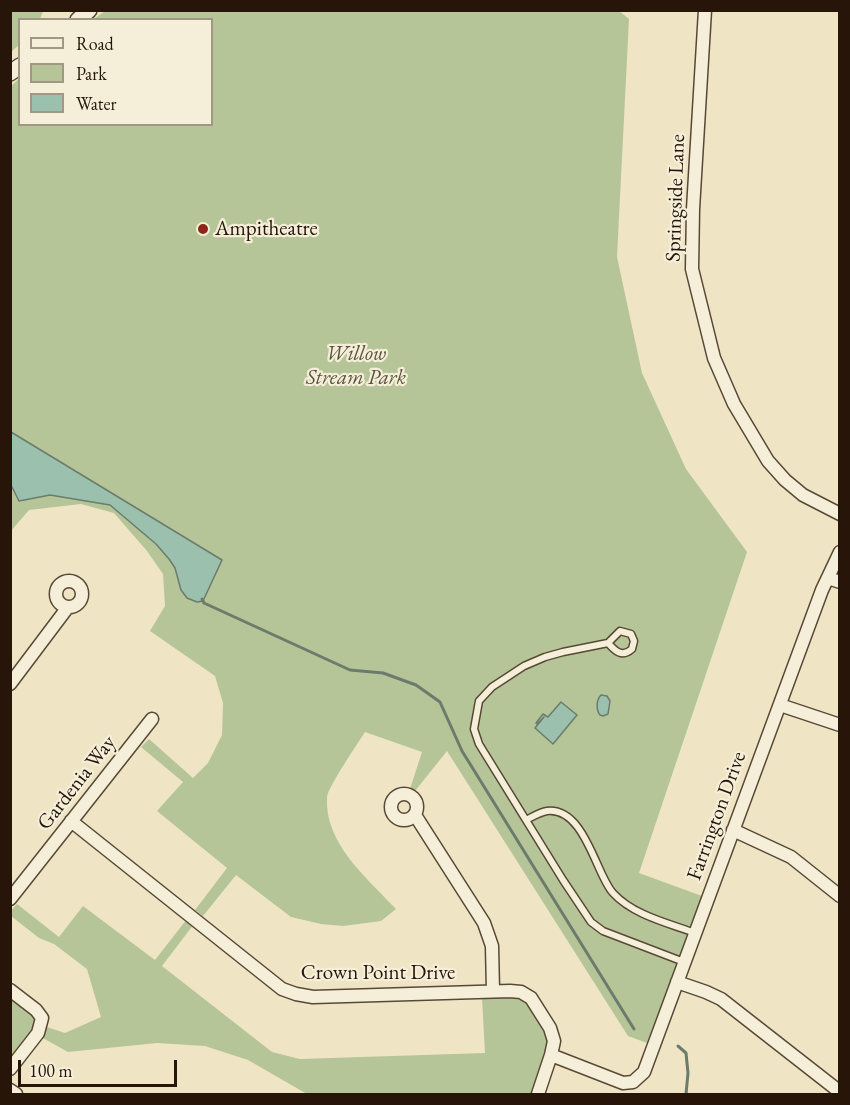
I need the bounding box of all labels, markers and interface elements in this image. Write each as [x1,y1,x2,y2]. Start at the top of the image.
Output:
legend [18,18,213,126]
text: Road [76,32,114,55]
text: Park [76,62,107,85]
text: Water [76,92,117,115]
street label: Springside Lane [661,134,691,262]
place label: Ampitheatre [215,216,318,242]
marker: Ampitheatre [196,222,210,236]
park label: Willow Stream Park [306,341,406,391]
street label: Gardenia Way [32,731,122,835]
street label: Farrington Drive [682,748,752,884]
street label: Crown Point Drive [301,960,455,986]
scale bar [21,1048,180,1086]
text: 100 m [29,1059,73,1082]

